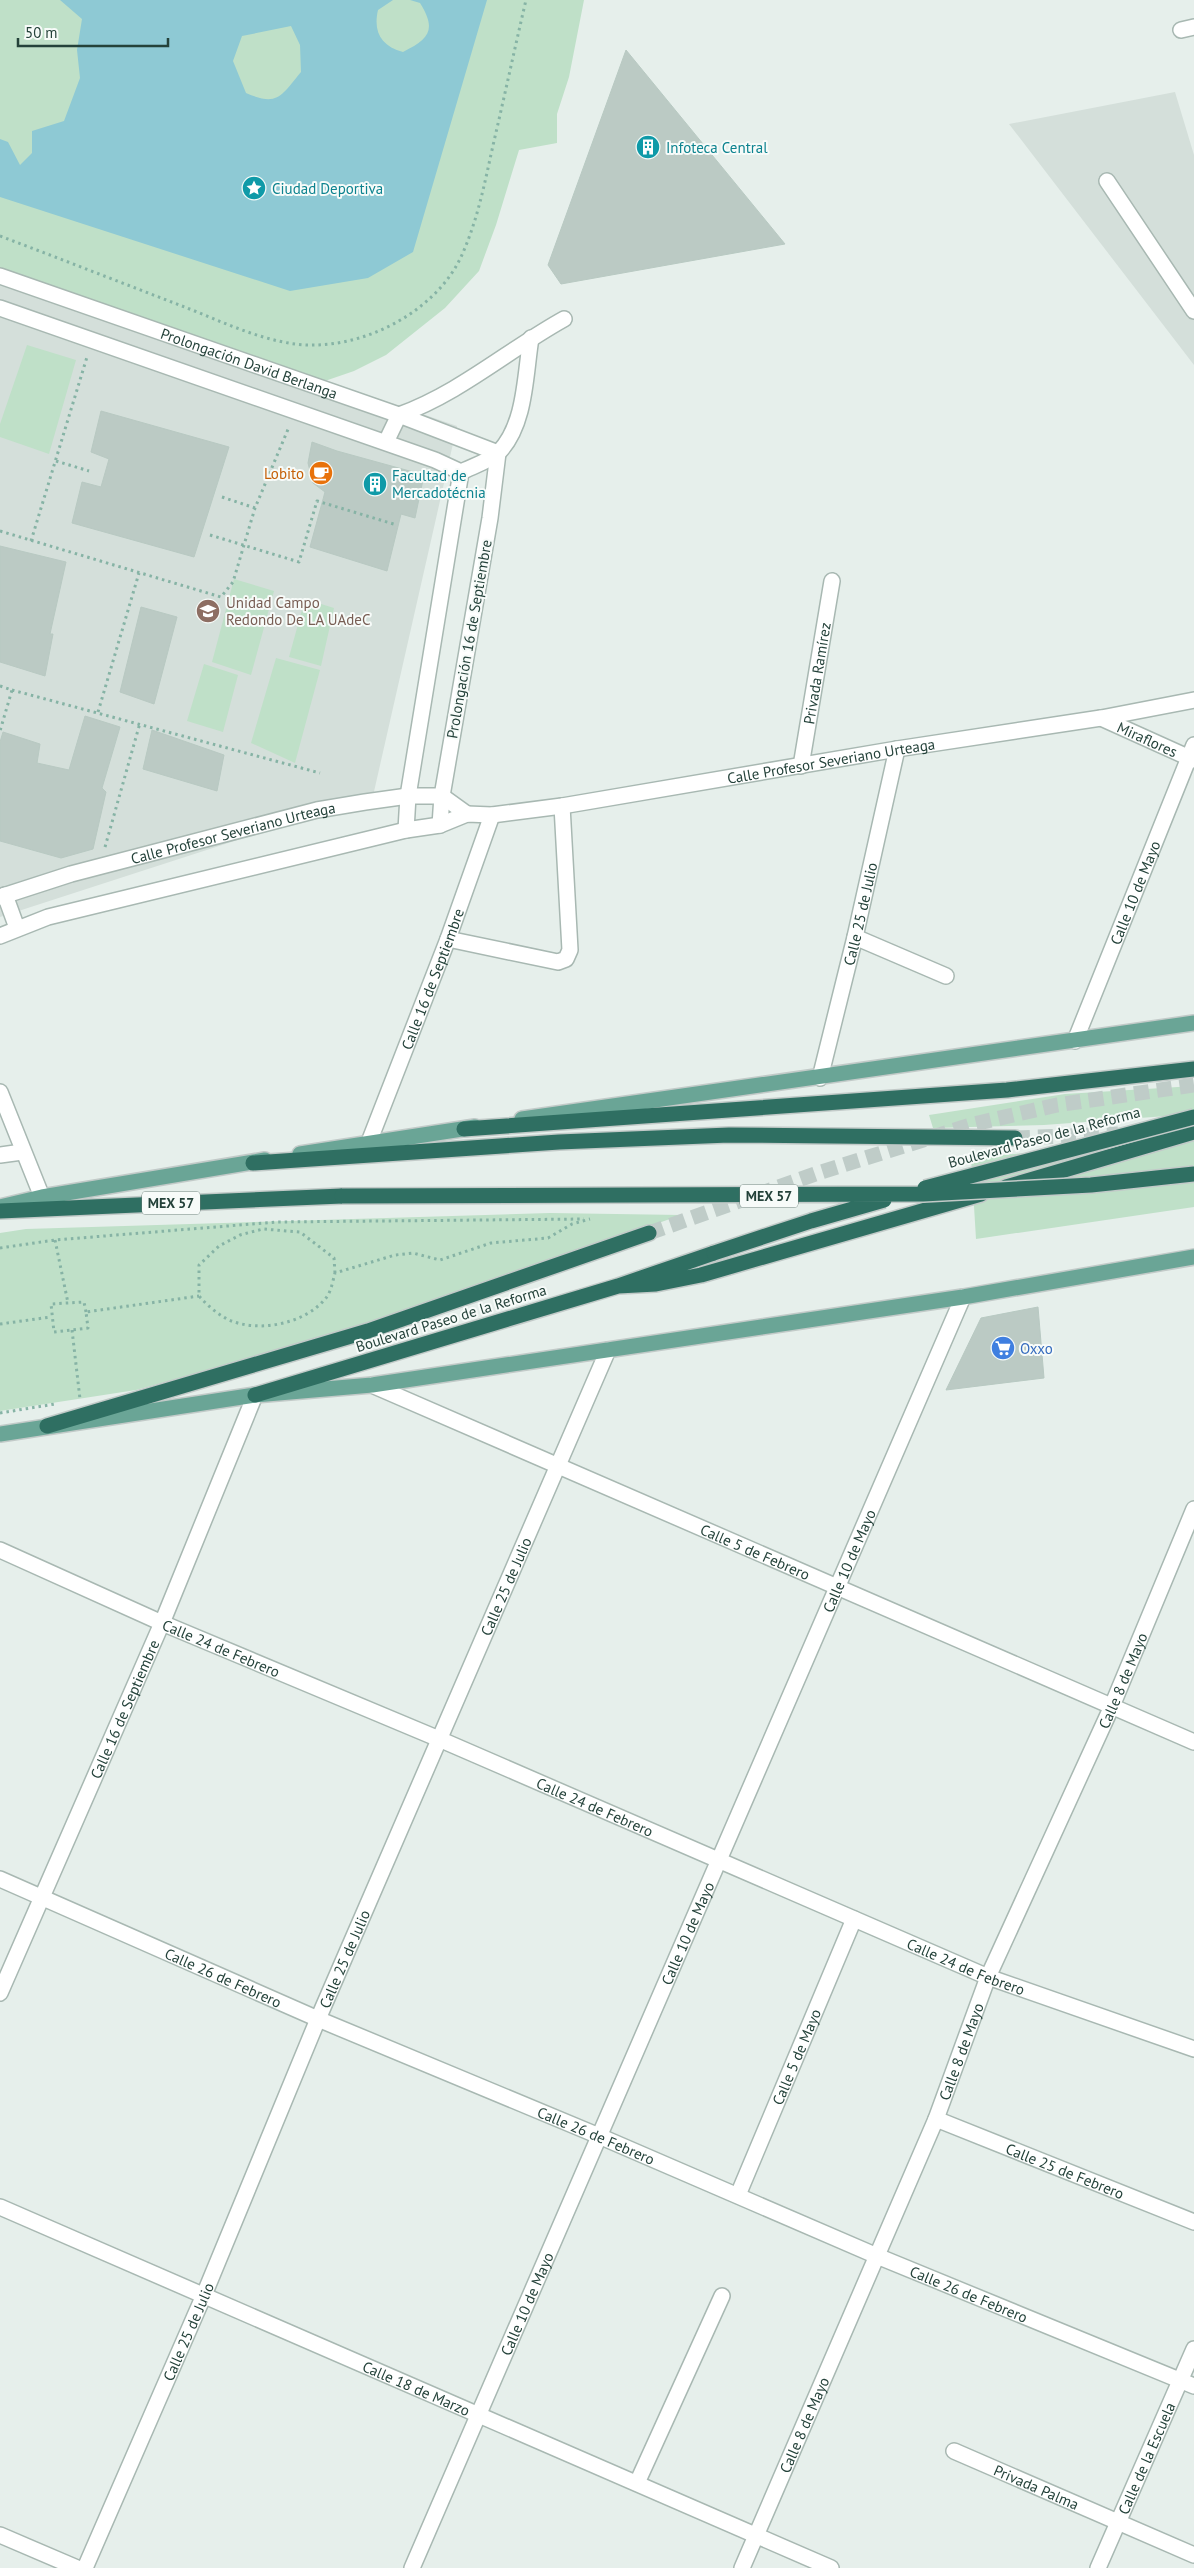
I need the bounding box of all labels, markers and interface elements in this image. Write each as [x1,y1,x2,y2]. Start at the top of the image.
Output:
scale bar [18,15,168,47]
text: 50 m [25,23,58,42]
building icon: Infoteca Central [635,134,661,160]
place label: Infoteca Central [666,138,768,157]
place icon: Ciudad Deportiva [241,175,267,201]
place label: Ciudad Deportiva [272,179,383,198]
street label: Prolongación David Berlanga [158,323,340,402]
cafe icon: Lobito [308,460,334,486]
place label: Lobito [264,464,304,483]
place label: Facultad de Mercadotécnia [392,466,486,502]
building icon: Facultad de Mercadotécnia [362,471,388,497]
street label: Prolongación 16 de Septiembre [442,538,496,740]
place label: Unidad Campo Redondo De LA UAdeC [226,593,371,629]
school or university icon: Unidad Campo Redondo De LA UAdeC [195,598,221,624]
street label: Privada Ramírez [799,621,834,726]
street label: Miraflores [1114,717,1181,761]
street label: Calle Profesor Severiano Urteaga [726,734,936,787]
street label: Calle Profesor Severiano Urteaga [129,798,337,868]
street label: Calle 10 de Mayo [1105,838,1164,947]
street label: Calle 25 de Julio [839,860,881,967]
street label: Calle 16 de Septiembre [396,906,468,1052]
street label: Boulevard Paseo de la Reforma [946,1102,1142,1172]
road number: MEX 57 [740,1184,798,1208]
road number: MEX 57 [142,1192,200,1214]
street label: Boulevard Paseo de la Reforma [353,1280,549,1356]
supermarket icon: Oxxo [990,1335,1016,1361]
place label: Oxxo [1020,1339,1053,1358]
street label: Calle 10 de Mayo [818,1506,879,1615]
street label: Calle 5 de Febrero [698,1519,813,1584]
street label: Calle 25 de Julio [476,1534,535,1638]
street label: Calle 24 de Febrero [160,1615,283,1681]
street label: Calle 8 de Mayo [1094,1630,1151,1731]
street label: Calle 16 de Septiembre [86,1637,163,1781]
street label: Calle 24 de Febrero [534,1773,656,1840]
street label: Calle 10 de Mayo [657,1879,718,1988]
street label: Calle 25 de Julio [314,1907,374,2011]
street label: Calle 24 de Febrero [904,1934,1027,1999]
street label: Calle 26 de Febrero [162,1943,285,2011]
street label: Calle 8 de Mayo [934,2000,987,2103]
street label: Calle 5 de Mayo [768,2006,825,2108]
street label: Calle 26 de Febrero [535,2102,658,2169]
street label: Calle 25 de Febrero [1003,2138,1127,2203]
street label: Calle 10 de Mayo [496,2249,557,2358]
street label: Calle 26 de Febrero [907,2261,1031,2326]
street label: Calle 25 de Julio [158,2280,218,2384]
street label: Calle 18 de Marzo [360,2356,473,2420]
street label: Calle 8 de Mayo [775,2374,833,2476]
street label: Calle de la Escuela [1113,2399,1179,2517]
street label: Privada Palma [991,2460,1082,2514]

